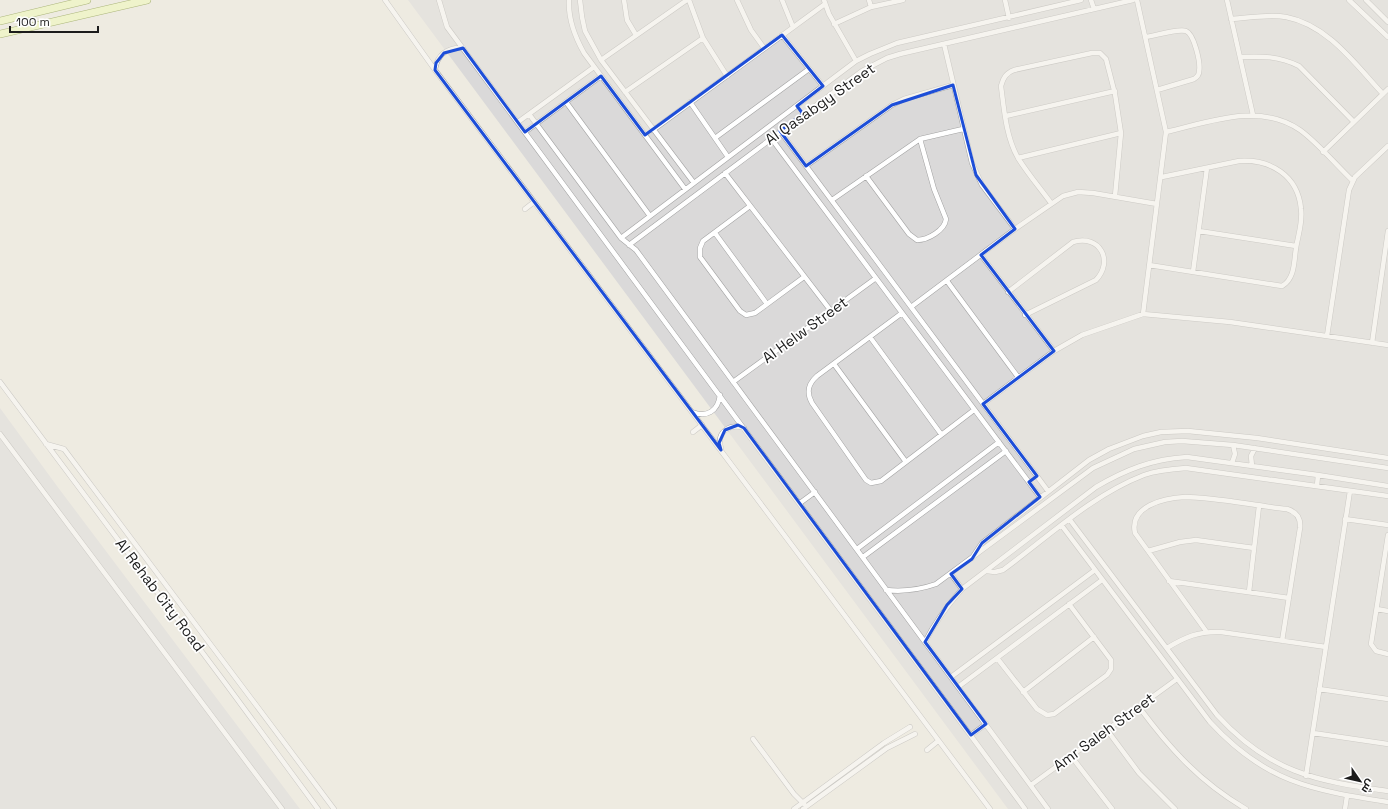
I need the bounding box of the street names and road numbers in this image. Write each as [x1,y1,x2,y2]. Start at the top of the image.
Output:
street label: Al Qasabgy Street [761,58,879,149]
street label: Al Helw Street [758,292,851,367]
street label: Al Rehab City Road [112,534,209,655]
street label: Amr Saleh Street [1049,688,1158,775]

